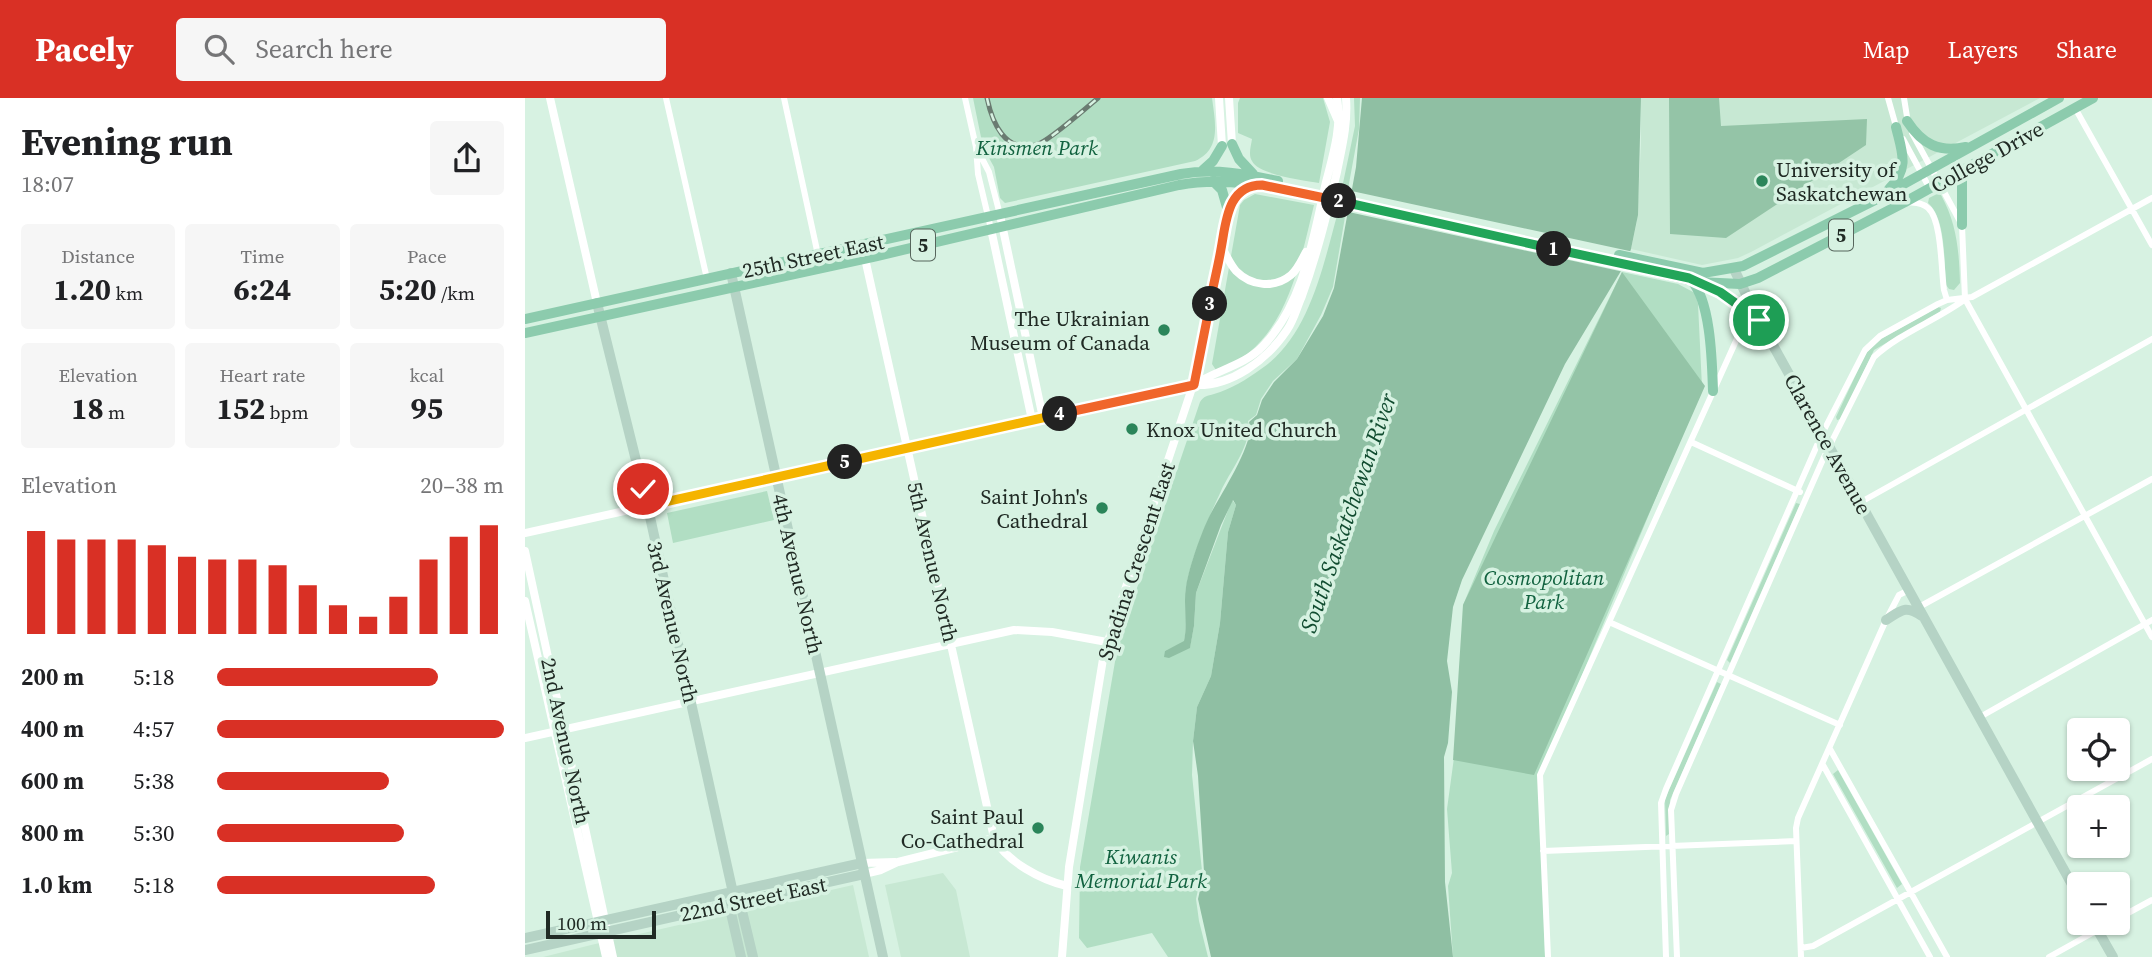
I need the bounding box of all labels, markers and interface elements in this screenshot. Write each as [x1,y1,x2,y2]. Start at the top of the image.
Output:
search box [176,18,666,81]
text: Pacely [35,27,134,72]
icon: search [200,30,238,68]
text: Search here [256,31,393,67]
text: Map [1863,33,1910,66]
text: Layers [1948,33,2018,66]
text: Share [2056,33,2117,66]
street label: College Drive [1925,114,2049,200]
text: Evening run [21,116,233,168]
button: share [430,121,504,195]
park label: Kinsmen Park [975,133,1098,162]
place label: University of Saskatchewan [1776,155,1908,208]
text: 18:07 [21,168,74,200]
marker: University of Saskatchewan [1754,173,1770,189]
pin: 2 [1321,184,1357,218]
text: 2 [1333,187,1344,213]
road number: 5 [1829,220,1853,251]
street label: 25th Street East [740,227,887,285]
road number: 5 [911,230,935,260]
pin: 1 [1537,232,1571,266]
text: 1 [1548,235,1559,261]
text: Distance [61,243,135,269]
text: Time [241,243,284,269]
text: Pace [407,243,447,269]
text: 1.20 [53,269,111,310]
text: 6:24 [234,269,291,310]
text: 5:20 [379,269,437,310]
text: km [111,280,143,306]
text: /km [437,280,475,306]
pin: 3 [1193,286,1227,322]
text: 3 [1204,290,1215,316]
pin [1729,290,1789,350]
icon: arrive [1740,301,1778,339]
place label: The Ukrainian Museum of Canada [970,304,1150,357]
marker: The Ukrainian Museum of Canada [1156,322,1172,338]
text: Elevation [58,362,138,388]
text: Heart rate [219,362,306,388]
text: kcal [410,362,444,388]
street label: Clarence Avenue [1777,368,1879,520]
text: 18 [71,388,104,429]
text: 152 [216,388,265,429]
text: 95 [411,388,443,429]
water label: South Saskatchewan River [1292,388,1404,637]
pin: 4 [1043,396,1077,432]
text: m [104,399,125,425]
text: bpm [265,399,309,425]
text: 4 [1054,400,1065,426]
place label: Knox United Church [1146,415,1337,444]
marker: Knox United Church [1124,421,1140,437]
pin: 5 [827,444,863,480]
text: 5 [839,448,850,474]
street label: Spadina Crescent East [1090,458,1182,664]
pin [613,459,673,519]
text: Elevation [21,469,117,501]
text: 20–38 m [420,469,504,501]
icon: check [624,470,662,508]
street label: 5th Avenue North [900,479,966,645]
place label: Saint John's Cathedral [981,482,1088,535]
street label: 4th Avenue North [765,491,831,657]
marker: Saint John's Cathedral [1094,500,1110,516]
street label: 3rd Avenue North [640,538,706,706]
park label: Cosmopolitan Park [1484,563,1604,616]
street label: 2nd Avenue North [534,655,598,827]
text: 200 m [21,661,84,693]
text: 5:18 [133,661,174,693]
text: 400 m [21,713,84,745]
text: 4:57 [133,713,174,745]
map controls [2067,718,2130,935]
button: locate [2067,718,2130,781]
text: 600 m [21,765,84,797]
text: 5:38 [133,765,174,797]
button: + [2067,795,2130,858]
place label: Saint Paul Co-Cathedral [901,802,1024,855]
text: 800 m [21,817,84,849]
text: 5:30 [133,817,174,849]
marker: Saint Paul Co-Cathedral [1030,820,1046,836]
park label: Kiwanis Memorial Park [1074,842,1207,895]
text: 1.0 km [21,869,92,901]
text: 5:18 [133,869,174,901]
street label: 22nd Street East [677,869,829,929]
button: − [2067,872,2130,935]
scale bar [546,908,656,940]
text: 100 m [557,910,607,936]

